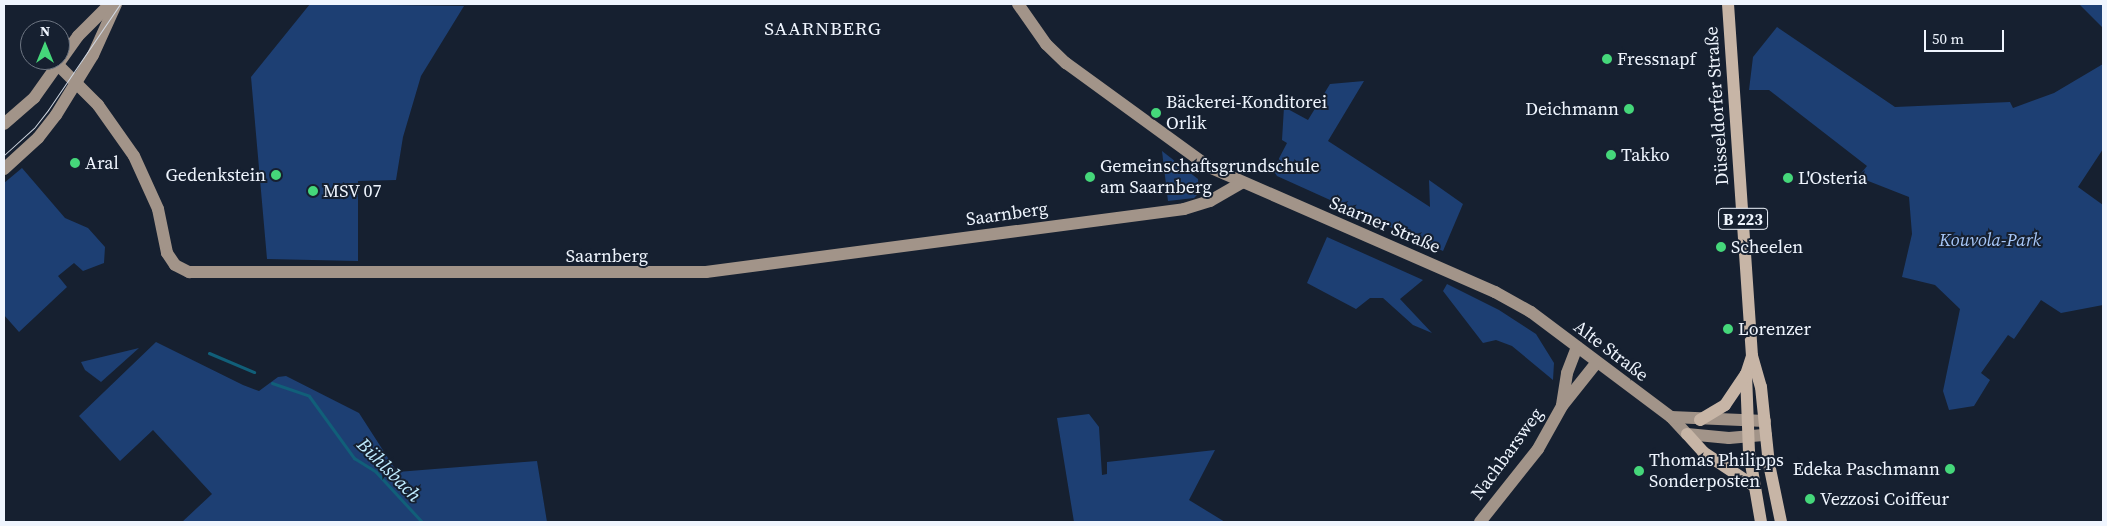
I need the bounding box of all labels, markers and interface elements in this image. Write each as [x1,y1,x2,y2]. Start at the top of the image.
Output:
district label: SAARNBERG [763,18,883,40]
north arrow [20,20,70,70]
scale bar [1927,20,2007,52]
text: N [40,21,50,41]
street label: Düsseldorfer Straße [1701,26,1733,186]
text: 50 m [1932,28,1964,49]
place label: Fressnapf [1617,48,1696,70]
marker: Fressnapf [1601,53,1613,65]
place label: Bäckerei-Konditorei Orlik [1166,92,1327,134]
place label: Deichmann [1525,98,1619,120]
marker: Deichmann [1623,103,1635,115]
marker: Bäckerei-Konditorei Orlik [1150,107,1162,119]
place label: Takko [1621,144,1670,166]
marker: Takko [1605,149,1617,161]
place label: Aral [85,152,119,174]
place label: Gemeinschaftsgrundschule am Saarnberg [1100,156,1320,198]
marker: Aral [69,157,81,169]
place label: Gedenkstein [165,164,266,186]
place label: L'Osteria [1798,167,1867,189]
marker: Gedenkstein [270,169,282,181]
marker: Gemeinschaftsgrundschule am Saarnberg [1084,171,1096,183]
marker: L'Osteria [1782,172,1794,184]
place label: MSV 07 [323,180,382,202]
marker: MSV 07 [307,185,319,197]
street label: Saarner Straße [1326,192,1444,258]
street label: Saarnberg [965,198,1049,230]
road number: B 223 [1718,205,1768,232]
park label: Kouvola-Park [1939,229,2041,251]
place label: Scheelen [1731,236,1803,258]
marker: Scheelen [1715,241,1727,253]
street label: Saarnberg [566,245,648,267]
street label: Alte Straße [1569,316,1653,386]
place label: Lorenzer [1738,318,1811,340]
marker: Lorenzer [1722,323,1734,335]
street label: Nachbarsweg [1466,404,1548,504]
water label: Bühlsbach [352,433,426,507]
place label: Thomas Philipps Sonderposten [1649,450,1784,492]
place label: Edeka Paschmann [1793,458,1940,480]
marker: Edeka Paschmann [1944,463,1956,475]
marker: Thomas Philipps Sonderposten [1633,465,1645,477]
place label: Vezzosi Coiffeur [1820,488,1949,510]
marker: Vezzosi Coiffeur [1804,493,1816,505]

